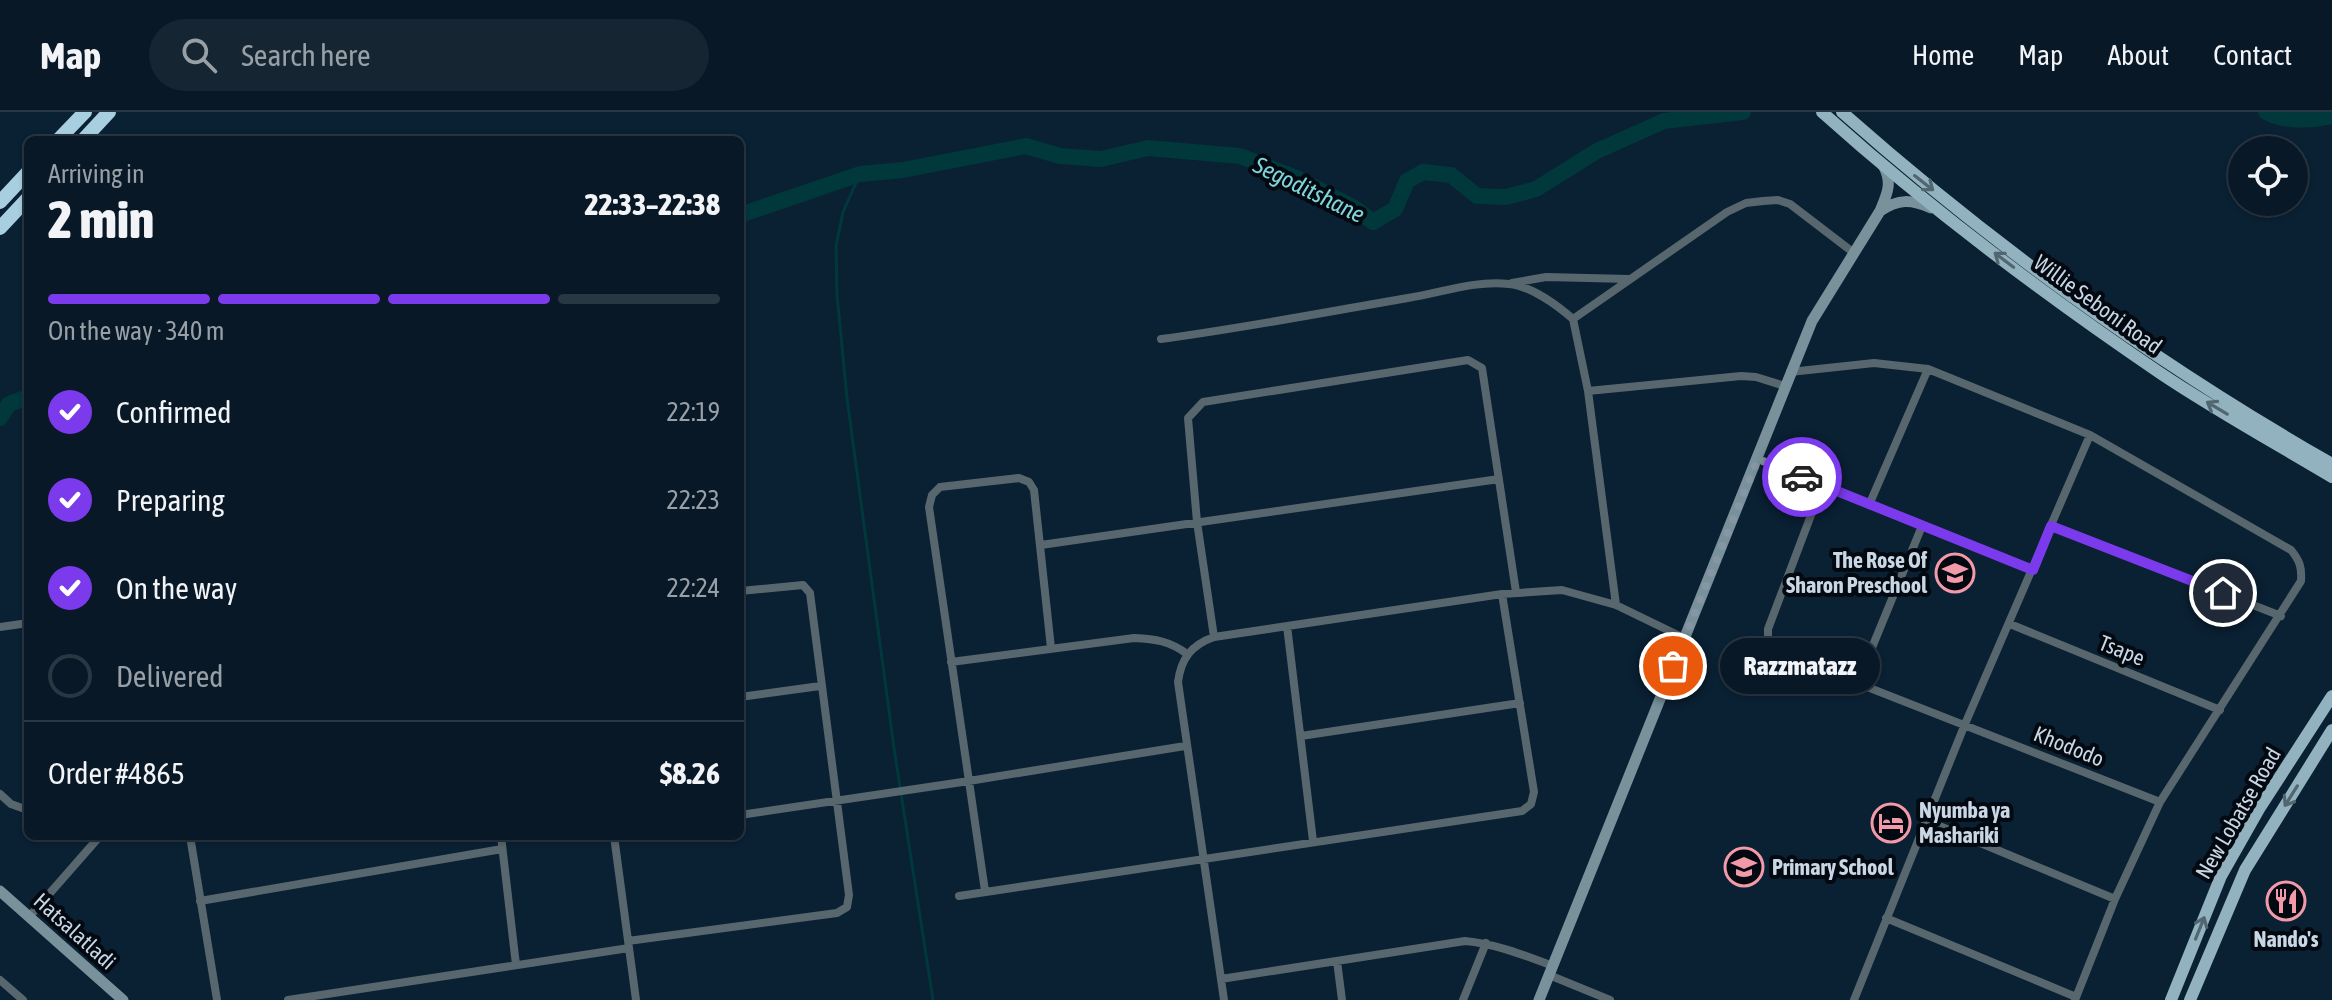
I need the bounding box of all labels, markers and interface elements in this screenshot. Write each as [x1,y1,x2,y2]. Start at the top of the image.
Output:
search box [149,19,709,91]
icon: search [177,33,221,77]
text: Map [40,34,101,77]
text: Search here [241,38,371,72]
text: Home [1912,39,1974,71]
text: Map [2018,39,2063,71]
text: About [2107,39,2169,71]
text: Contact [2213,39,2292,71]
map controls [2228,136,2308,216]
button: locate [2228,136,2308,216]
water label: Segoditshane [1248,151,1369,228]
text: Arriving in [48,159,145,189]
one-way arrow [1913,174,1934,191]
text: 22:33–22:38 [585,187,720,221]
text: 2 min [48,189,154,249]
street label: Willie Seboni Road [2029,249,2167,359]
one-way arrow [1993,252,2015,269]
text: On the way · 340 m [48,316,225,346]
icon: check [48,390,92,434]
text: Confirmed [116,395,231,429]
text: 22:19 [666,397,720,427]
one-way arrow [2206,400,2229,416]
courier [1762,437,1842,517]
icon: car [1780,455,1824,499]
icon: check [48,478,92,522]
text: Preparing [116,483,225,517]
text: 22:23 [666,485,720,515]
place label: The Rose Of Sharon Preschool [1786,547,1928,598]
school or university icon: The Rose Of Sharon Preschool [1934,552,1976,594]
pin [2189,559,2257,627]
icon: check [48,566,92,610]
text: On the way [116,571,237,605]
icon: home [2201,571,2245,615]
text: 22:24 [666,573,720,603]
street label: Tsape [2095,629,2149,671]
pin [1639,632,1707,700]
callout: Razzmatazz [1721,638,1881,694]
icon: bag [1651,644,1695,688]
text: Razzmatazz [1744,651,1856,681]
text: Delivered [116,659,224,693]
street label: Khododo [2030,720,2108,772]
street label: New Lobatse Road [2190,743,2286,883]
text: Order #4865 [48,756,185,790]
text: $8.26 [660,756,720,790]
one-way arrow [2282,784,2298,807]
place label: Nyumba ya Mashariki [1919,797,2010,848]
hotel icon: Nyumba ya Mashariki [1870,802,1912,844]
school or university icon: Primary School [1723,846,1765,888]
place label: Primary School [1772,854,1895,880]
restaurant icon: Nando's [2265,880,2307,922]
street label: Hatsalatladi [29,887,121,975]
one-way arrow [2194,916,2208,941]
place label: Nando's [2253,926,2319,952]

